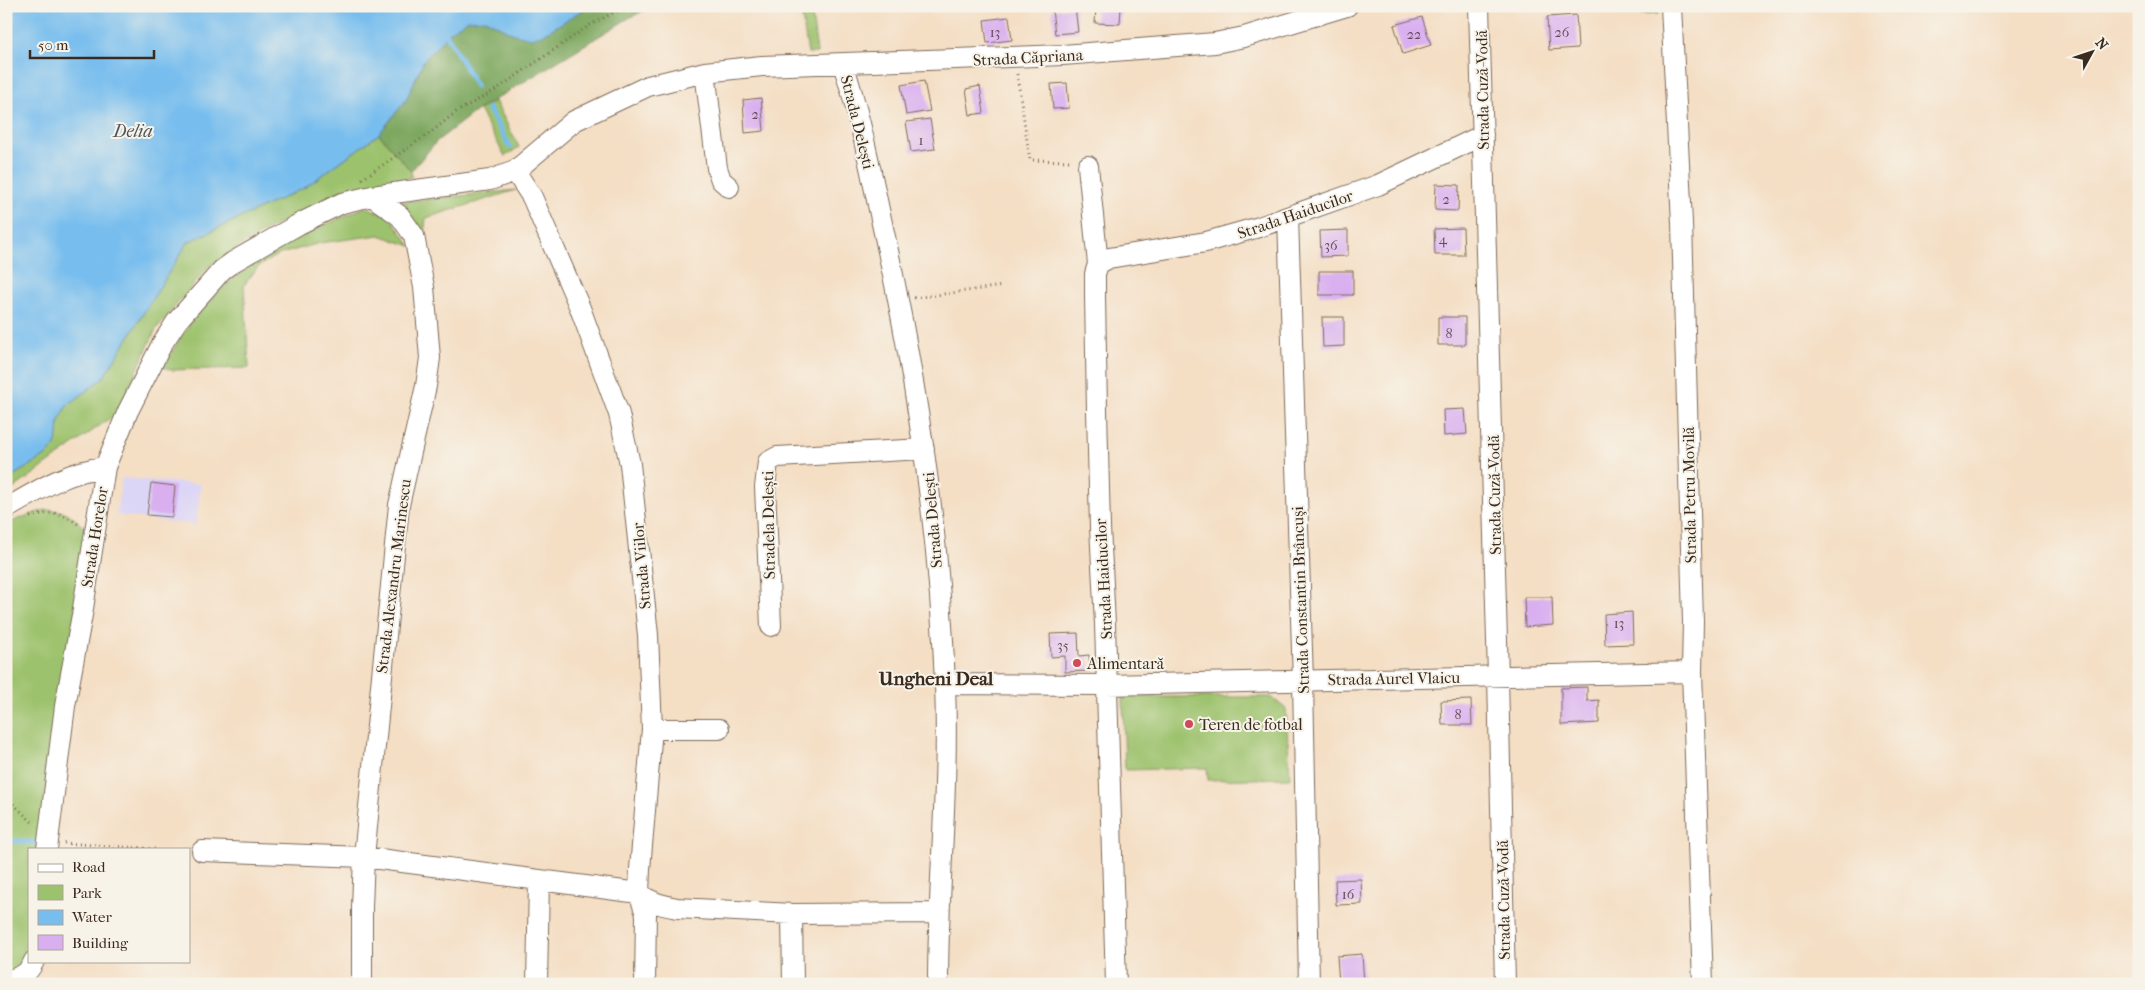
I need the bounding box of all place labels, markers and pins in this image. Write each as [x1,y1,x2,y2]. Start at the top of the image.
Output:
place label: Alimentară [1086,654,1165,673]
marker: Alimentară [1071,657,1083,669]
place label: Teren de fotbal [1199,715,1303,734]
marker: Teren de fotbal [1183,718,1195,730]

